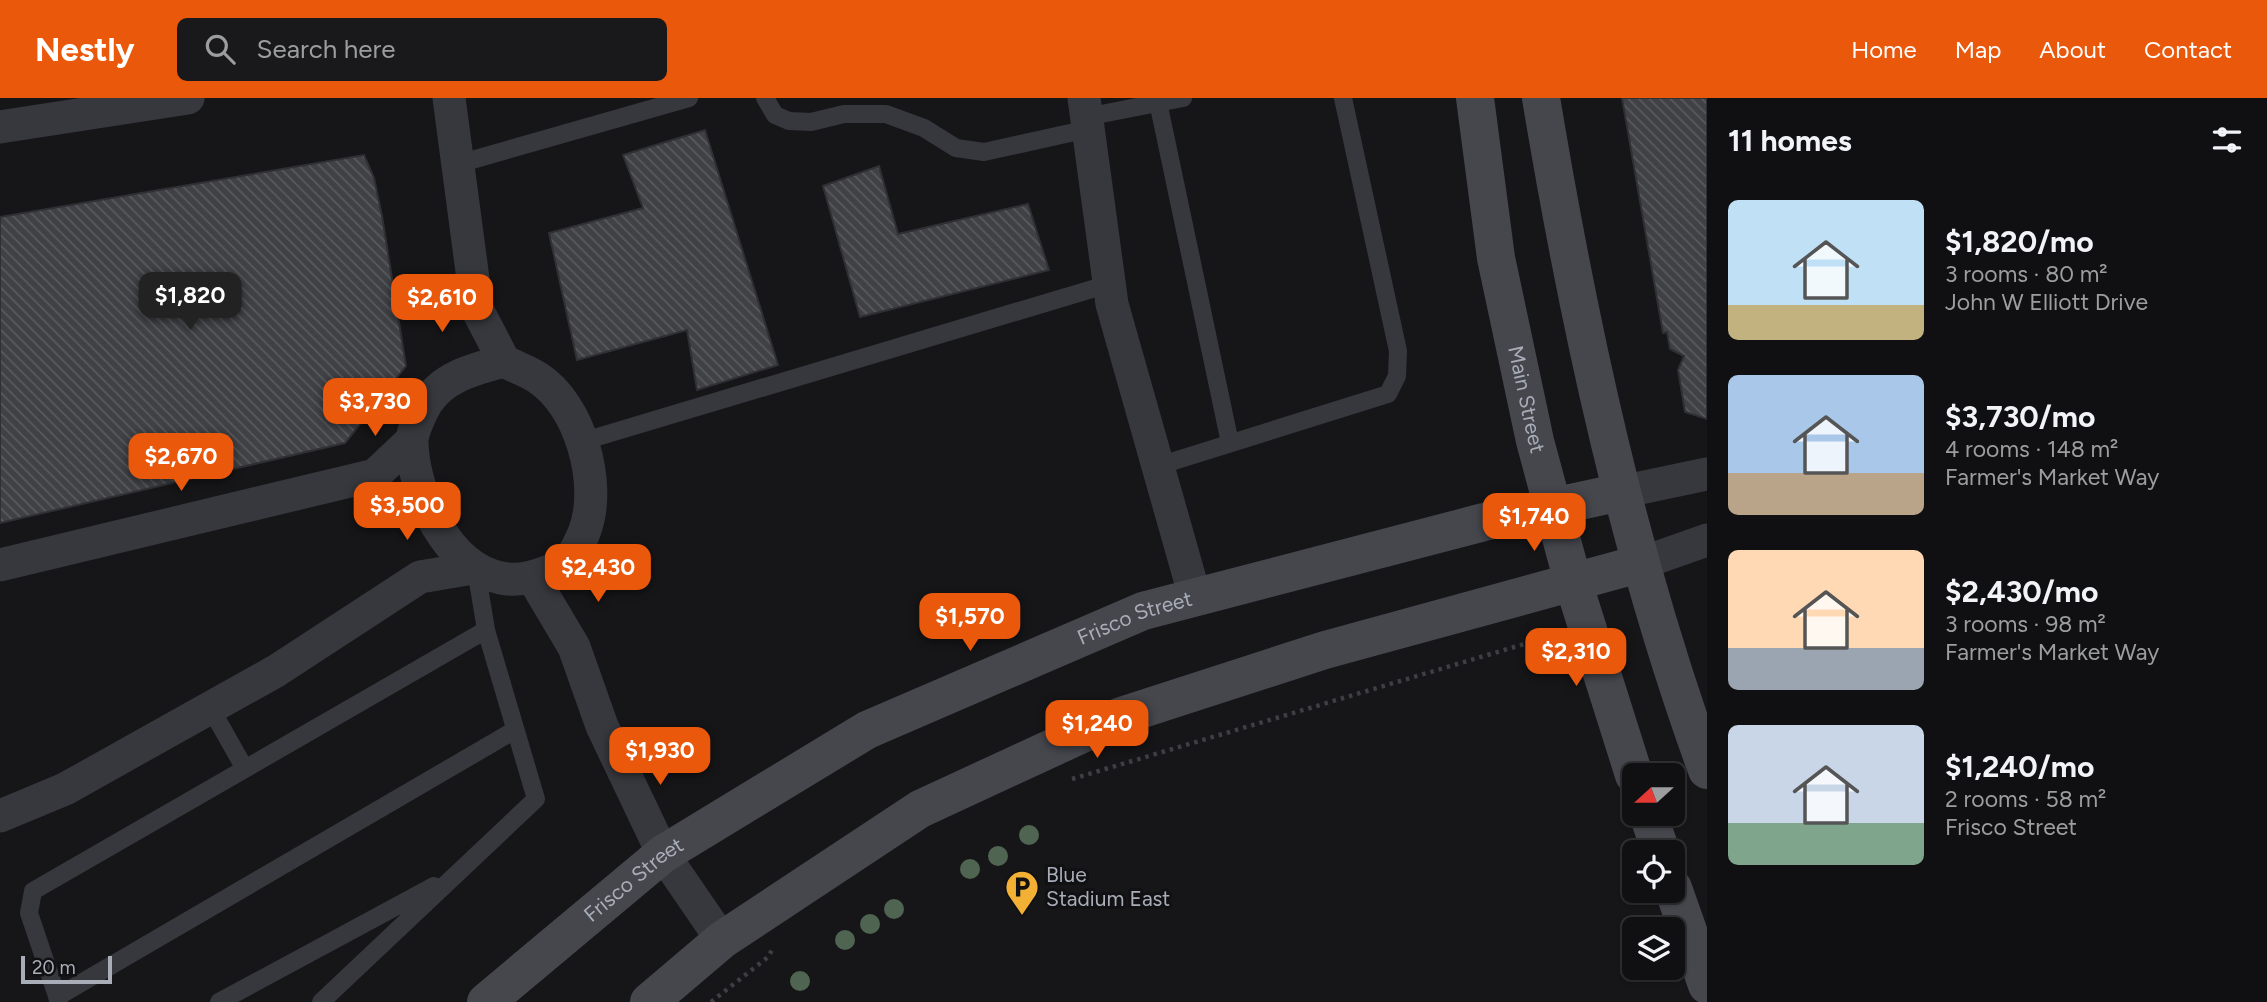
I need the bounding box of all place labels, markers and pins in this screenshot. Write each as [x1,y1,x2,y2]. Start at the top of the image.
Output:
pin: $1,820 [133,272,247,332]
pin: $2,610 [385,274,499,334]
pin: $3,730 [318,378,432,438]
pin: $2,670 [124,434,238,493]
pin: $3,500 [350,482,464,542]
pin: $1,740 [1477,494,1591,553]
pin: $2,430 [541,545,655,604]
pin: $1,570 [913,594,1027,653]
pin: $2,310 [1519,628,1633,688]
pin: $1,240 [1040,700,1154,760]
pin: $1,930 [603,728,717,787]
place label: Blue Stadium East [1046,862,1170,911]
parking icon: Blue Stadium East [1003,868,1041,917]

